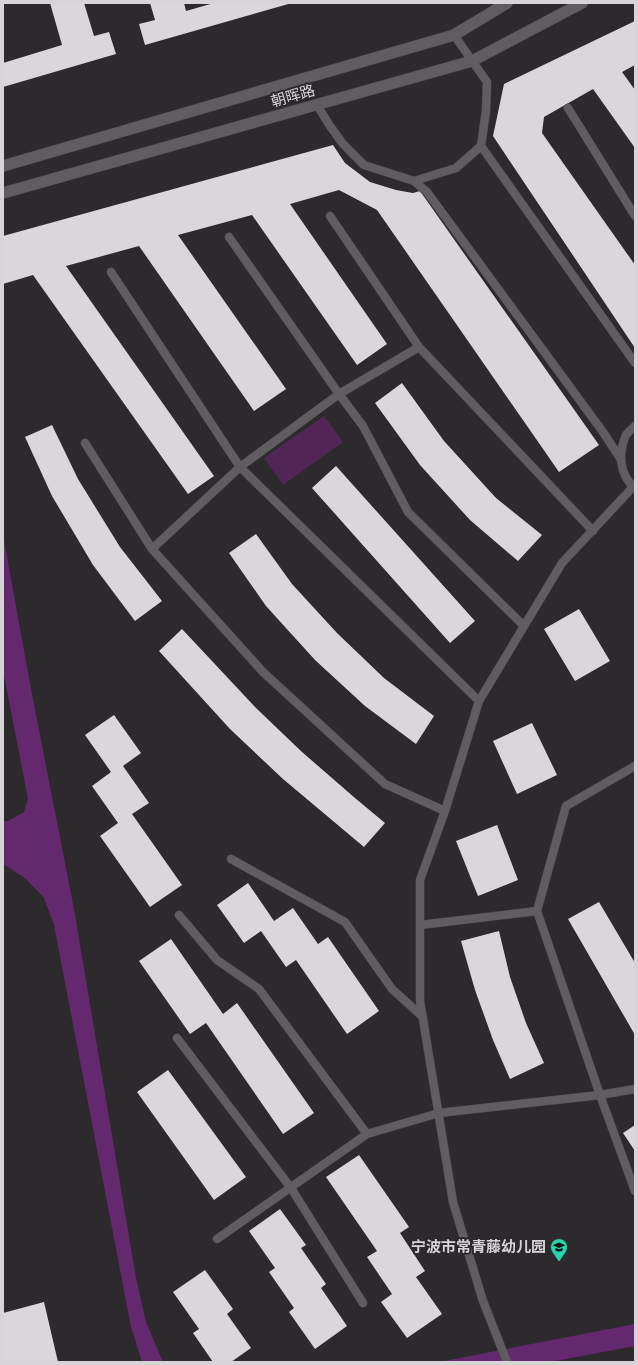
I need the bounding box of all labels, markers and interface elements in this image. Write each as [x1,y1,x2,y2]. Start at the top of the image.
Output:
street label: 朝晖路 [269,80,317,111]
place label: 宁波市常青藤幼儿园 [411,1237,546,1256]
school or university icon: 宁波市常青藤幼儿园 [549,1237,569,1262]

